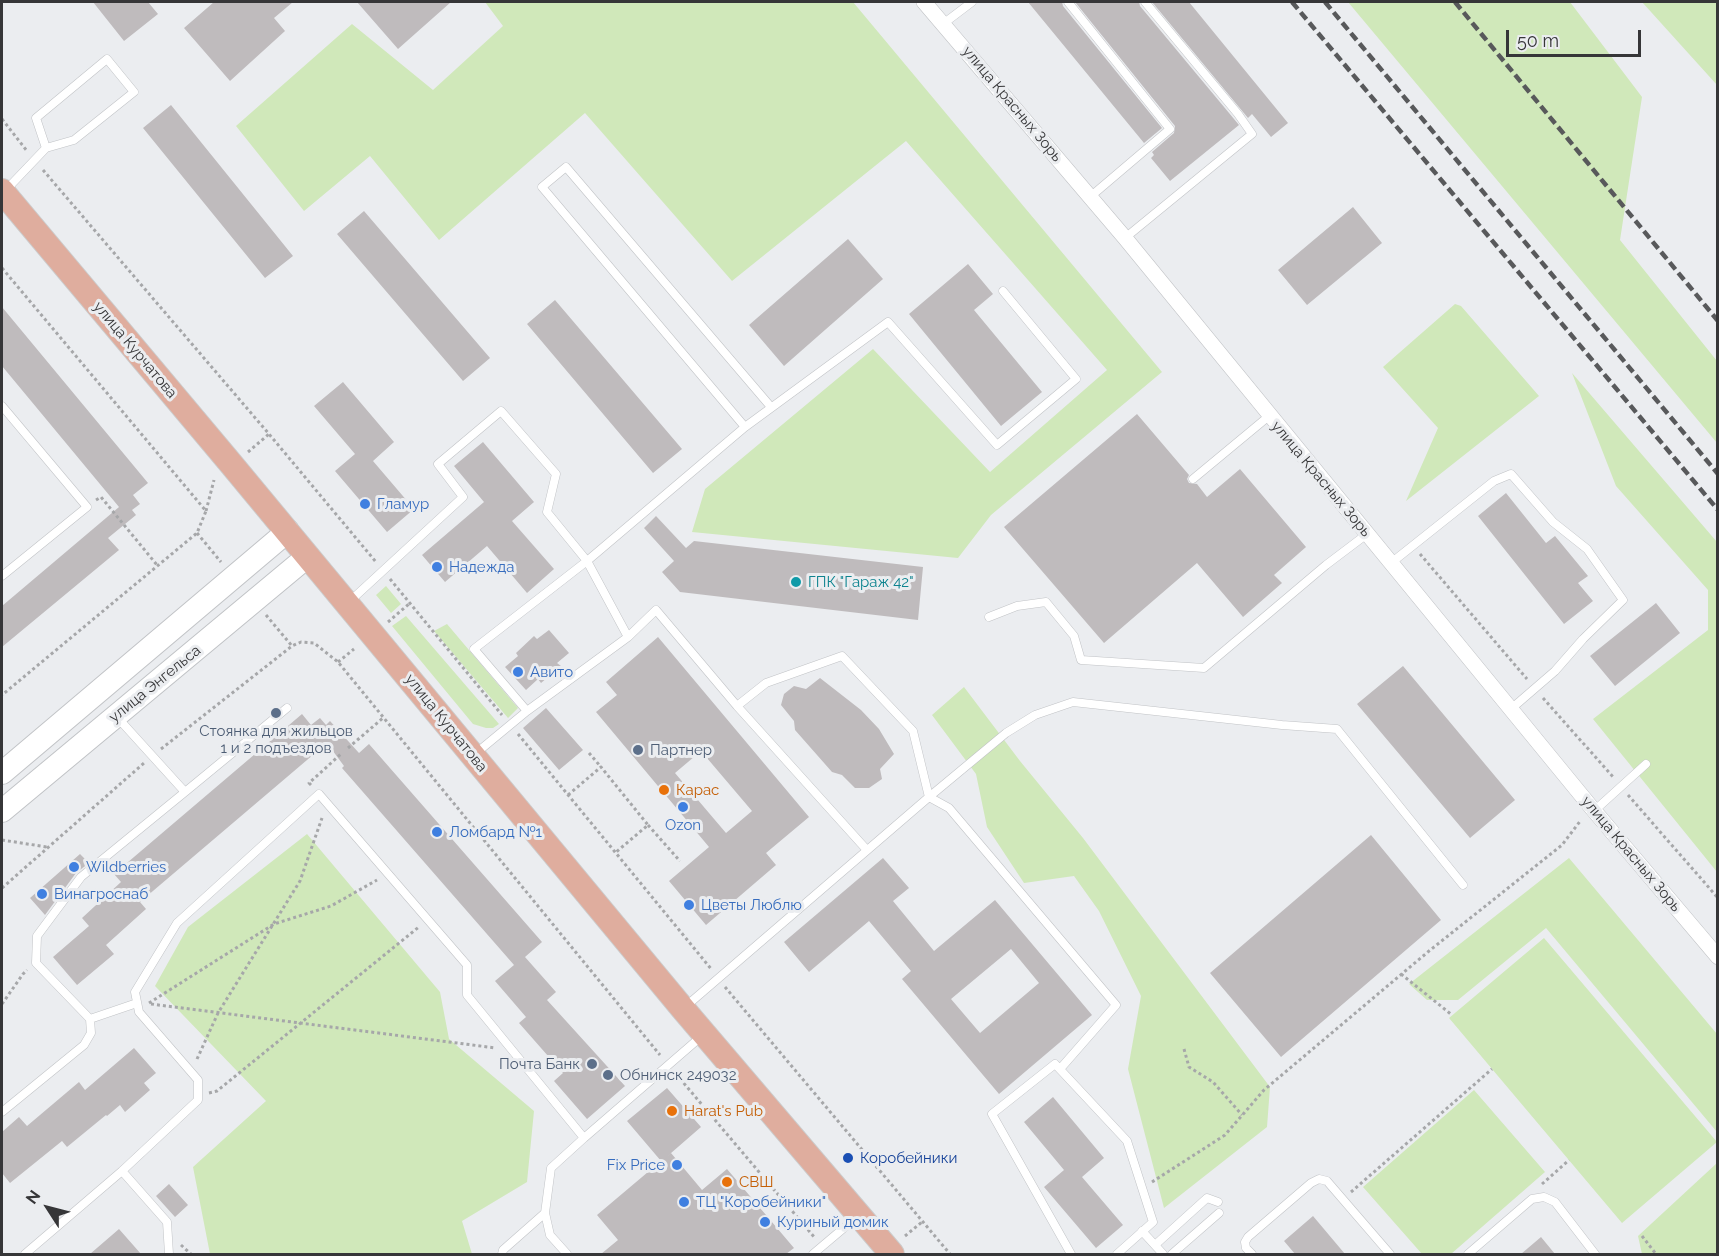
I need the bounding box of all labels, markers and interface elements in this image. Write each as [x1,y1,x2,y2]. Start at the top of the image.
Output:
scale bar [1509,18,1644,56]
text: 50 m [1517,30,1559,51]
street label: улица Красных Зорь [958,43,1066,165]
street label: улица Курчатова [89,298,181,402]
street label: улица Красных Зорь [1267,418,1375,540]
place label: Гламур [377,495,429,513]
marker: Гламур [358,497,372,511]
place label: Надежда [449,558,514,576]
marker: Надежда [430,560,444,574]
place label: ГПК "Гараж 42" [808,573,914,591]
marker: ГПК "Гараж 42" [789,575,803,589]
street label: улица Энгельса [105,642,205,726]
place label: Авито [530,663,573,681]
marker: Авито [511,665,525,679]
street label: улица Курчатова [401,670,491,776]
marker: Стоянка для жильцов 1 и 2 подъездов [269,706,283,720]
place label: Стоянка для жильцов 1 и 2 подъездов [199,722,353,757]
place label: Партнер [650,741,712,759]
marker: Партнер [631,743,645,757]
place label: Карас [676,781,719,799]
marker: Карас [657,783,671,797]
street label: улица Красных Зорь [1577,793,1685,915]
marker: Ozon [676,800,690,814]
place label: Ozon [665,816,701,834]
place label: Ломбард №1 [449,823,542,841]
marker: Ломбард №1 [430,825,444,839]
place label: Wildberries [86,858,166,876]
marker: Wildberries [67,860,81,874]
place label: Винагроснаб [54,885,148,903]
marker: Винагроснаб [35,887,49,901]
place label: Цветы Люблю [701,896,802,914]
marker: Цветы Люблю [682,898,696,912]
place label: Почта Банк [499,1055,580,1073]
marker: Почта Банк [585,1057,599,1071]
place label: Обнинск 249032 [620,1066,736,1084]
marker: Обнинск 249032 [601,1068,615,1082]
place label: Harat's Pub [684,1102,763,1120]
marker: Harat's Pub [665,1104,679,1118]
place label: Коробейники [860,1149,957,1167]
marker: Коробейники [841,1151,855,1165]
place label: Fix Price [607,1156,665,1174]
marker: Fix Price [670,1158,684,1172]
place label: СВШ [739,1173,774,1191]
marker: СВШ [720,1175,734,1189]
north arrow [18,1178,78,1238]
text: N [22,1187,44,1208]
place label: ТЦ "Коробейники" [696,1193,826,1211]
marker: ТЦ "Коробейники" [677,1195,691,1209]
place label: Куриный домик [777,1213,889,1231]
marker: Куриный домик [758,1215,772,1229]

